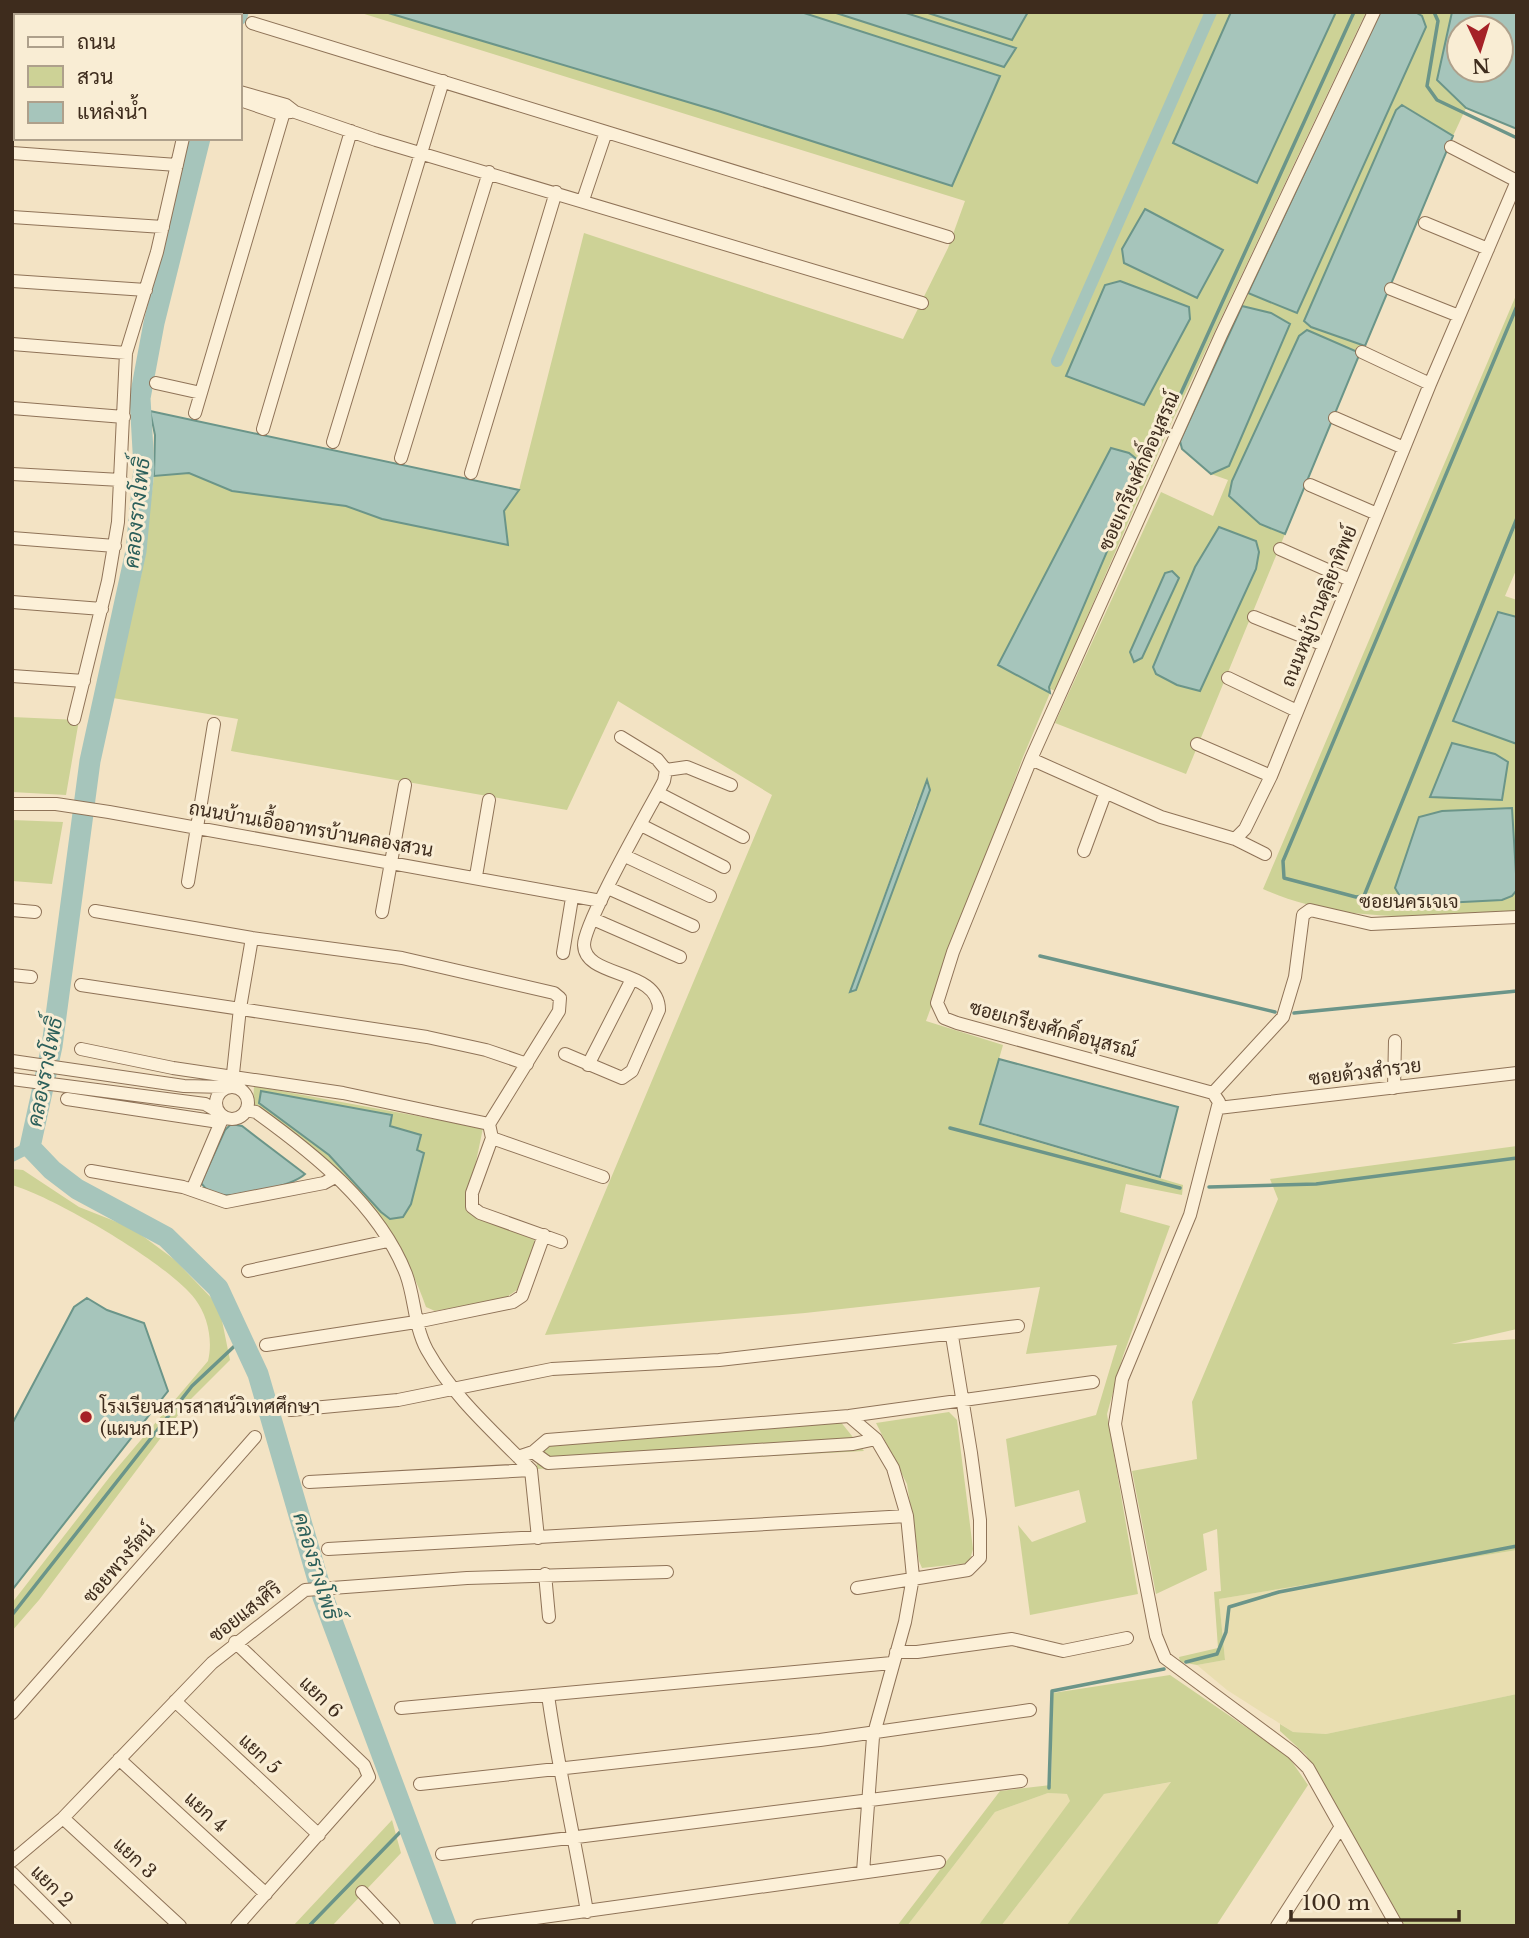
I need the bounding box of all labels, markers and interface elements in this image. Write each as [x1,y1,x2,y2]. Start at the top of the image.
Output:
legend [14,14,242,140]
north arrow [1445,14,1515,84]
text: ถนน [77,29,116,55]
text: N [1471,53,1491,78]
text: สวน [77,64,113,90]
text: แหล่งน้ำ [77,94,148,125]
street label: ซอยเกรียงศักดิ์อนุสรณ์ [1087,385,1185,555]
water label: คลองรางโพธิ์ [111,452,156,570]
street label: ถนนหมู่บ้านดุลิยาทิพย์ [1275,522,1364,691]
street label: ถนนบ้านเอื้ออาทรบ้านคลองสวน [187,789,436,862]
street label: ซอยนครเจเจ [1359,890,1459,913]
street label: ซอยเกรียงศักดิ์อนุสรณ์ [967,989,1141,1063]
water label: คลองรางโพธิ์ [15,1010,69,1129]
street label: ซอยด้วงสำรวย [1307,1054,1423,1090]
place label: โรงเรียนสารสาสน์วิเทศศึกษา (แผนก IEP) [99,1394,320,1440]
marker: โรงเรียนสารสาสน์วิเทศศึกษา (แผนก IEP) [78,1409,94,1425]
water label: คลองรางโพธิ์ [287,1507,353,1627]
street label: ซอยพวงรัตน์ [77,1518,160,1608]
street label: ซอยแสงศิริ [204,1577,286,1647]
street label: แยก 6 [295,1671,347,1723]
street label: แยก 5 [234,1729,286,1779]
street label: แยก 4 [180,1787,232,1837]
street label: แยก 3 [109,1833,161,1883]
street label: แยก 2 [26,1860,78,1912]
scale bar [1291,1878,1459,1922]
text: 100 m [1302,1890,1370,1916]

